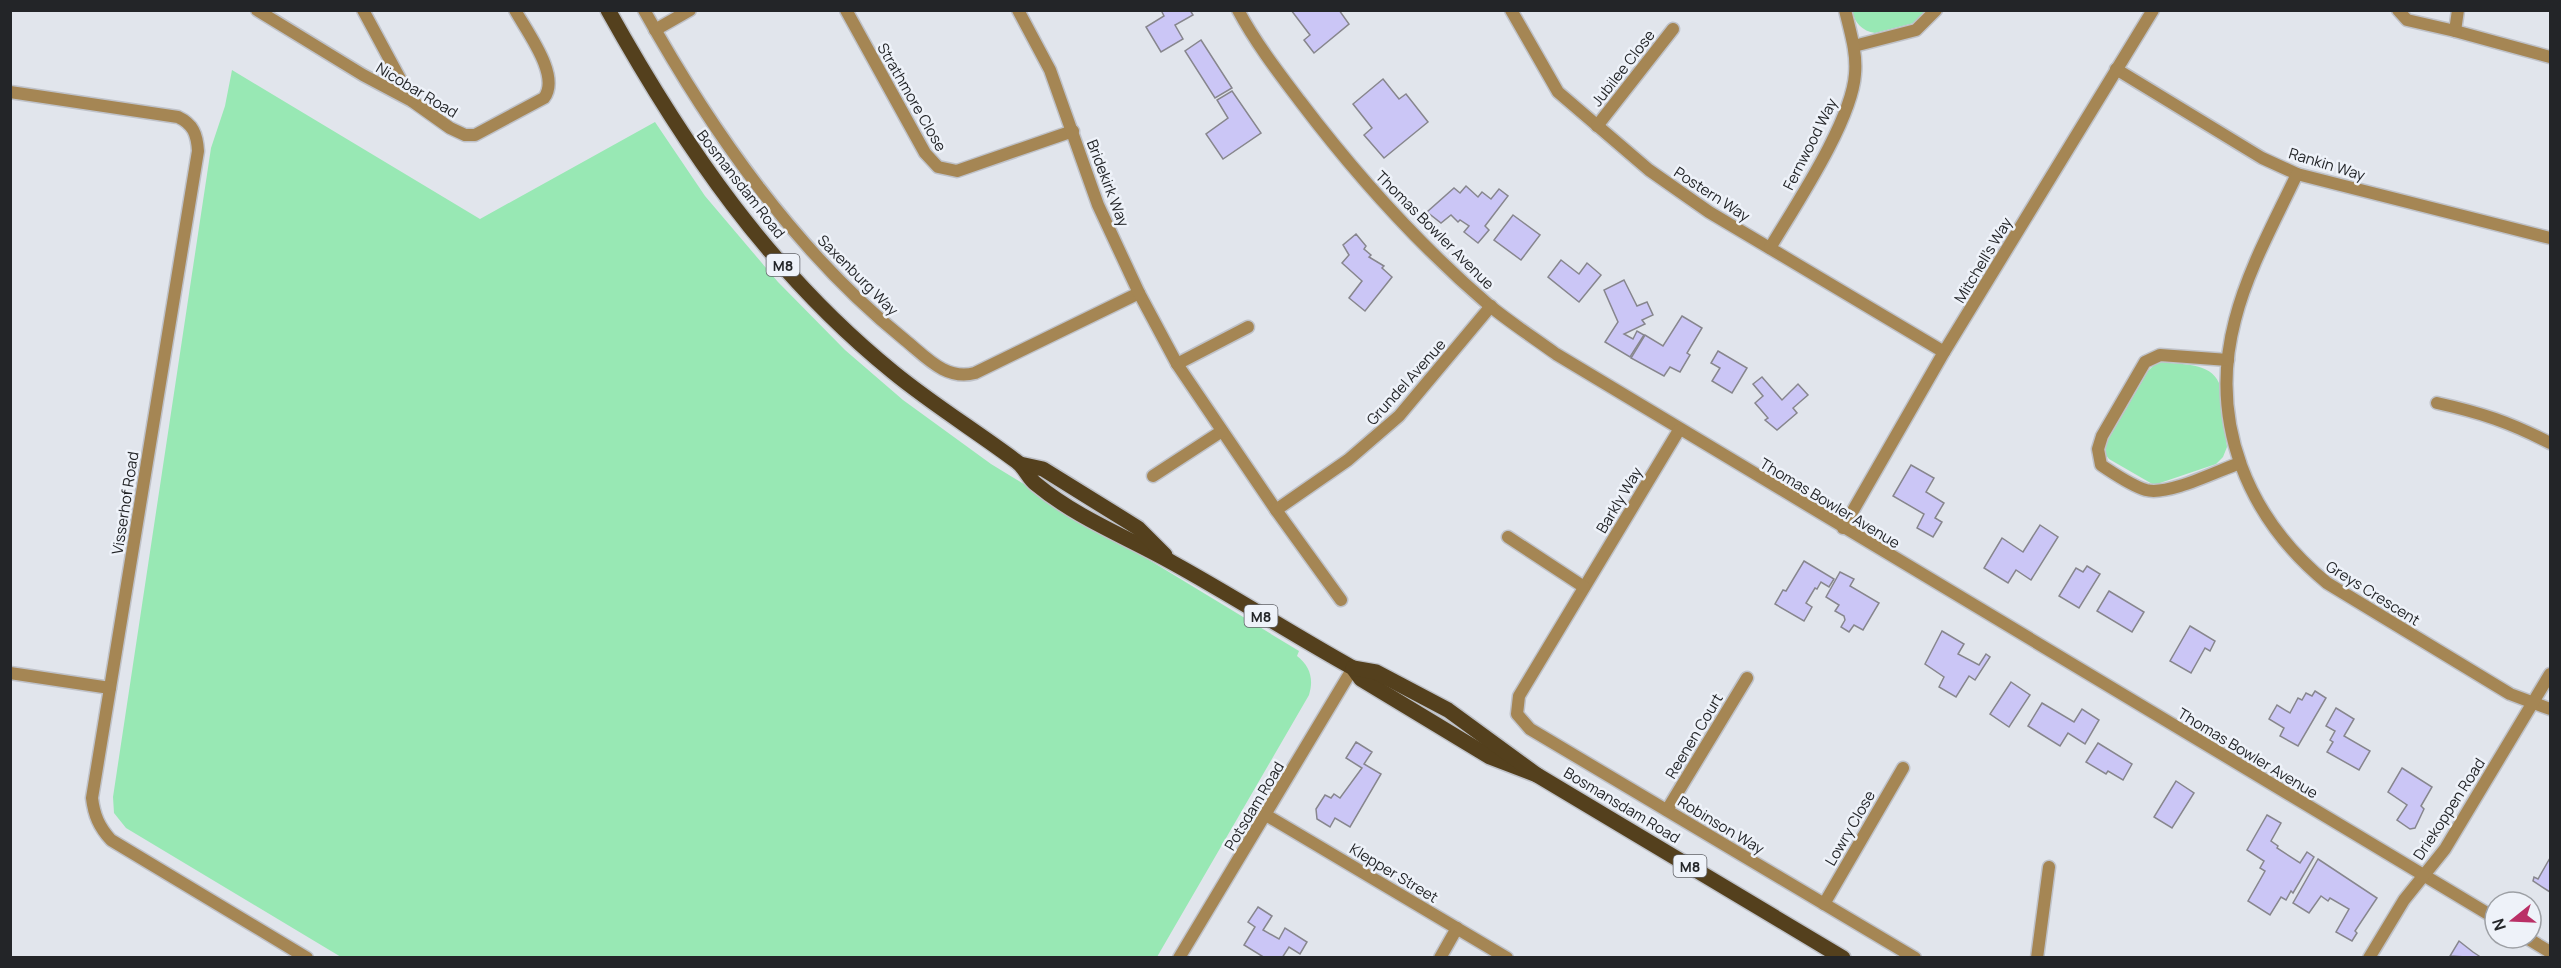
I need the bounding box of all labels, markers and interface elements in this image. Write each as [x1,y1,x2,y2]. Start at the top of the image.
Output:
street label: Jubilee Close [1586,25,1660,111]
street label: Strathmore Close [872,39,952,155]
street label: Nicobar Road [372,57,462,123]
street label: Fernwood Way [1778,94,1842,194]
street label: Bosmansdam Road [692,125,790,243]
street label: Bridekirk Way [1082,136,1134,230]
street label: Rankin Way [2286,142,2368,186]
street label: Postern Way [1670,162,1754,226]
street label: Thomas Bowler Avenue [1371,166,1499,294]
street label: Mitchell's Way [1949,213,2017,307]
street label: Saxenburg Way [813,230,903,320]
road number: M8 [766,254,800,276]
street label: Grundel Avenue [1362,334,1451,430]
street label: Visserhof Road [107,450,143,556]
street label: Thomas Bowler Avenue [1756,453,1904,553]
street label: Barkly Way [1591,463,1647,537]
street label: Greys Crescent [2322,556,2424,630]
road number: M8 [1244,605,1278,627]
street label: Reenen Court [1660,689,1728,783]
street label: Thomas Bowler Avenue [2174,703,2322,803]
street label: Driekoppen Road [2408,754,2490,864]
street label: Potsdam Road [1219,758,1289,854]
street label: Bosmansdam Road [1560,762,1684,848]
street label: Lowry Close [1820,786,1880,869]
street label: Robinson Way [1674,791,1768,859]
street label: Klepper Street [1346,838,1442,908]
road number: M8 [1674,855,1706,877]
north arrow [2483,890,2543,950]
text: N [2486,916,2511,934]

